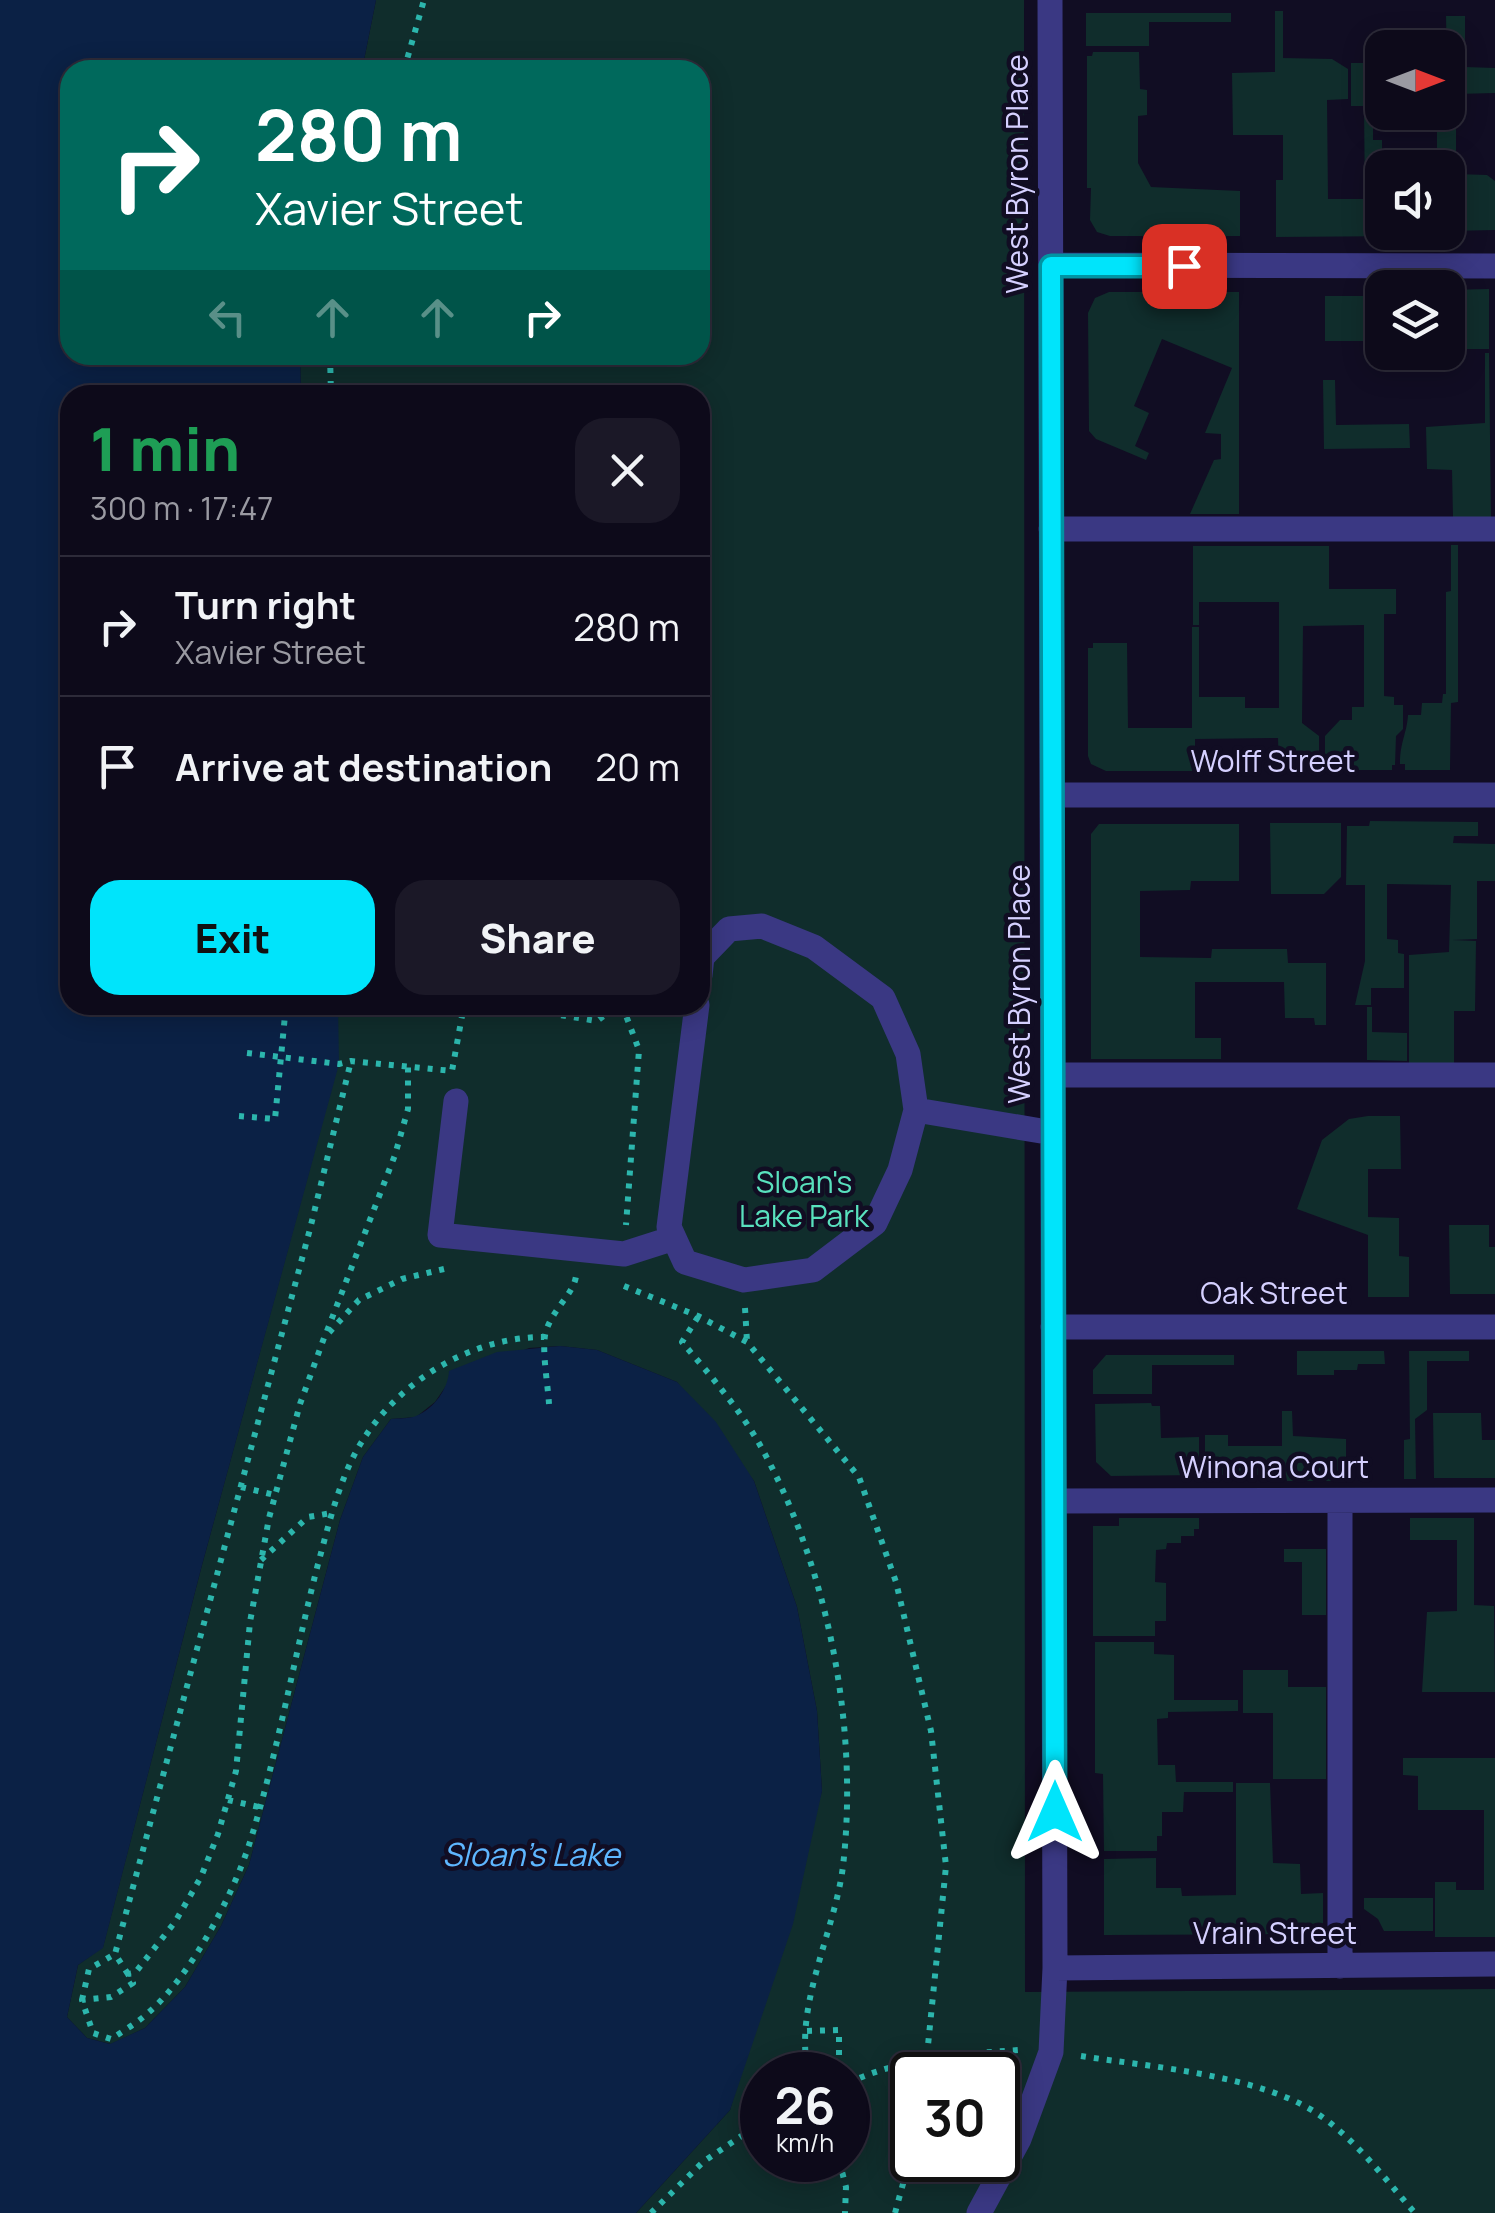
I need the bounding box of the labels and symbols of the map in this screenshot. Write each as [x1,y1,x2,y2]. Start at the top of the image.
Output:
north arrow [1365,30,1465,130]
street label: West Byron Place [996,54,1037,294]
pin [1142,224,1227,309]
street label: Wolff Street [1190,740,1356,781]
street label: West Byron Place [998,864,1039,1104]
park label: Sloan's Lake Park [739,1161,870,1236]
street label: Oak Street [1200,1272,1348,1313]
street label: Winona Court [1179,1446,1369,1487]
position arrow [1003,1760,1107,1864]
water label: Sloan's Lake [442,1832,622,1876]
street label: Vrain Street [1193,1912,1357,1953]
speed limit sign: 30 [890,2052,1020,2182]

